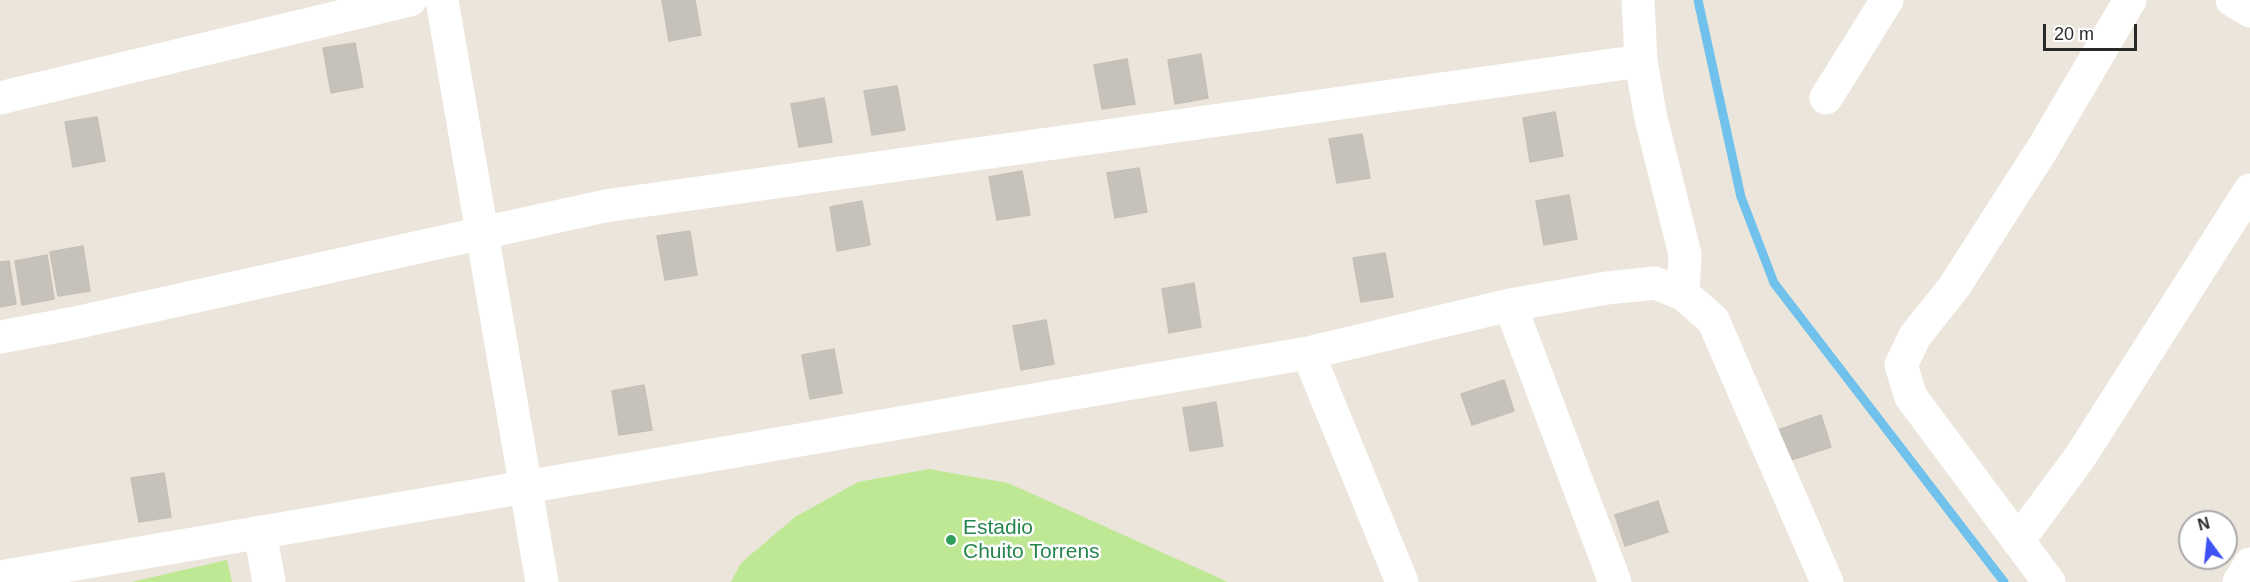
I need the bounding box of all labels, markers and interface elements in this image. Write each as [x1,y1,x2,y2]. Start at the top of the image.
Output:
scale bar [2046,12,2140,50]
text: 20 m [2054,24,2094,44]
north arrow [2178,510,2238,570]
text: N [2196,514,2212,534]
place label: Estadio Chuito Torrens [963,515,1100,565]
marker: Estadio Chuito Torrens [944,533,958,547]

